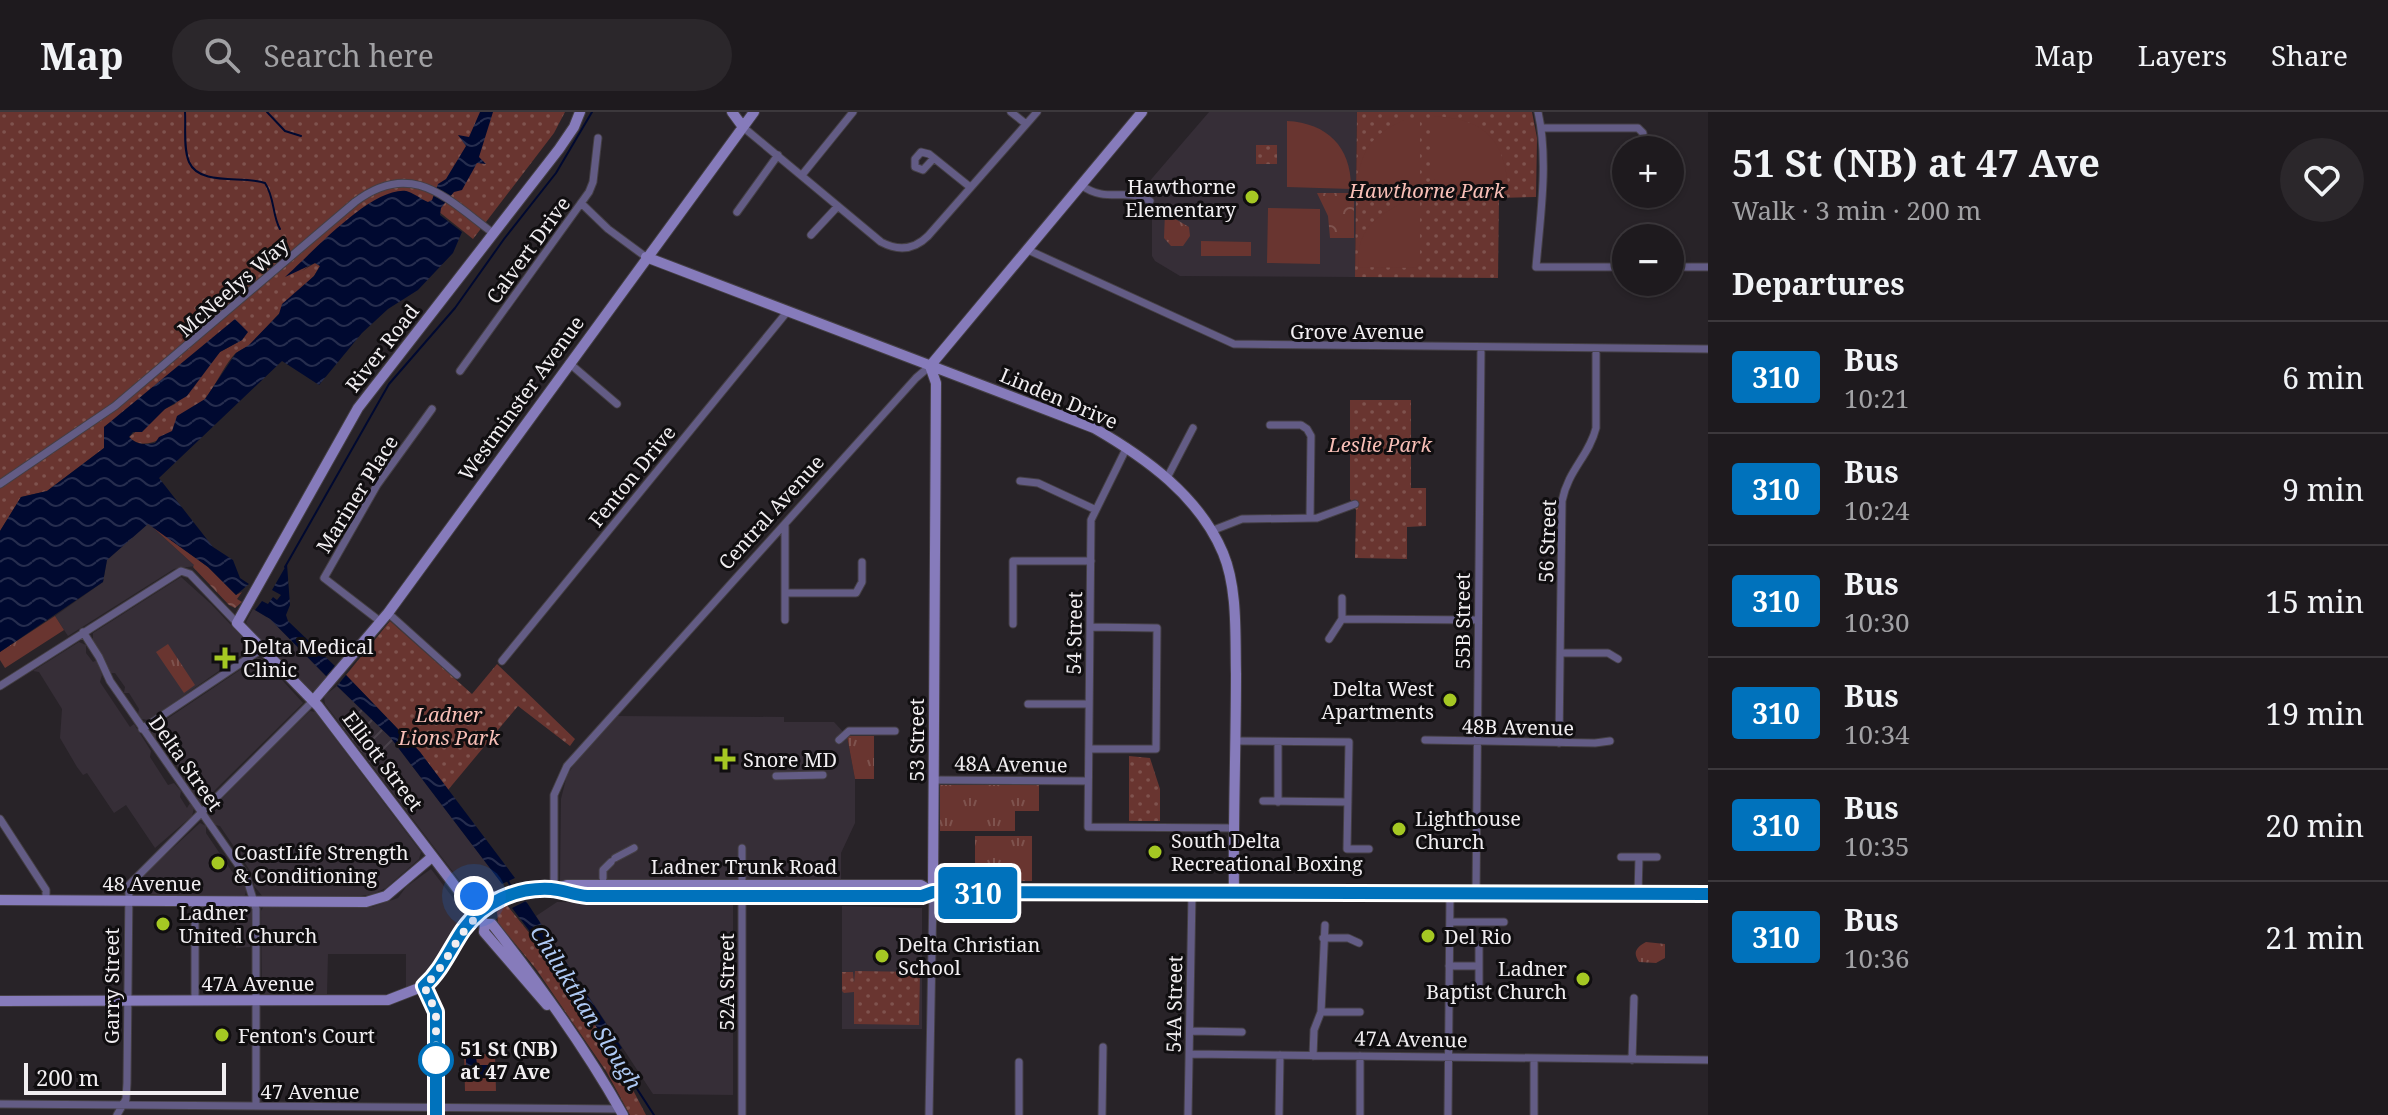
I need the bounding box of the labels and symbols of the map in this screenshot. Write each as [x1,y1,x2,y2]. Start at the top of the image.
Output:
place label: Hawthorne Elementary [1125,173,1237,223]
park label: Hawthorne Park [1348,177,1505,204]
marker: Hawthorne Elementary [1243,188,1261,206]
street label: Calvert Drive [480,191,576,309]
street label: McNeelys Way [172,231,295,343]
street label: River Road [339,298,425,398]
street label: Westminster Avenue [452,310,590,486]
street label: Grove Avenue [1290,318,1424,345]
street label: Linden Drive [996,361,1122,435]
street label: Fenton Drive [583,419,681,533]
street label: Mariner Place [310,430,404,558]
park label: Leslie Park [1327,431,1432,458]
street label: Central Avenue [712,449,830,575]
street label: 56 Street [1532,499,1562,583]
street label: 55B Street [1449,573,1476,669]
street label: 54 Street [1060,591,1088,675]
place label: Delta Medical Clinic [243,633,373,683]
marker: Delta Medical Clinic [214,647,236,669]
place label: Delta West Apartments [1321,675,1434,725]
marker: Delta West Apartments [1441,691,1459,709]
street label: 53 Street [903,698,930,782]
park label: Ladner Lions Park [397,701,500,751]
street label: Elliott Street [337,706,429,816]
street label: Delta Street [143,710,229,816]
street label: 48B Avenue [1462,713,1574,741]
place label: Snore MD [743,746,837,773]
marker: Snore MD [714,748,736,770]
street label: 48A Avenue [954,750,1068,778]
place label: Lighthouse Church [1415,805,1521,855]
marker: Lighthouse Church [1390,820,1408,838]
place label: South Delta Recreational Boxing [1171,827,1363,877]
place label: CoastLife Strength & Conditioning [234,839,409,889]
marker: South Delta Recreational Boxing [1146,843,1164,861]
street label: Ladner Trunk Road [651,853,837,880]
marker: CoastLife Strength & Conditioning [209,854,227,872]
line badge: 310 [932,867,1024,919]
street label: 48 Avenue [102,870,202,897]
your location [454,876,494,916]
place label: Ladner United Church [179,899,318,949]
marker: Ladner United Church [154,915,172,933]
water label: Chilukthan Slough [524,919,650,1095]
place label: Del Rio [1444,923,1512,950]
marker: Del Rio [1419,927,1437,945]
street label: Garry Street [98,928,125,1044]
place label: Delta Christian School [898,931,1040,981]
street label: 52A Street [713,933,740,1031]
marker: Delta Christian School [873,947,891,965]
street label: 54A Street [1160,955,1188,1053]
place label: Ladner Baptist Church [1426,955,1568,1005]
street label: 47A Avenue [201,970,315,997]
marker: Ladner Baptist Church [1574,970,1592,988]
place label: Fenton's Court [238,1022,375,1049]
street label: 47A Avenue [1354,1025,1468,1053]
marker: Fenton's Court [213,1026,231,1044]
place label: 51 St (NB) at 47 Ave [460,1035,558,1085]
marker: 51 St (NB) at 47 Ave [419,1043,453,1077]
scale bar [24,1059,226,1095]
street label: 47 Avenue [260,1078,360,1105]

